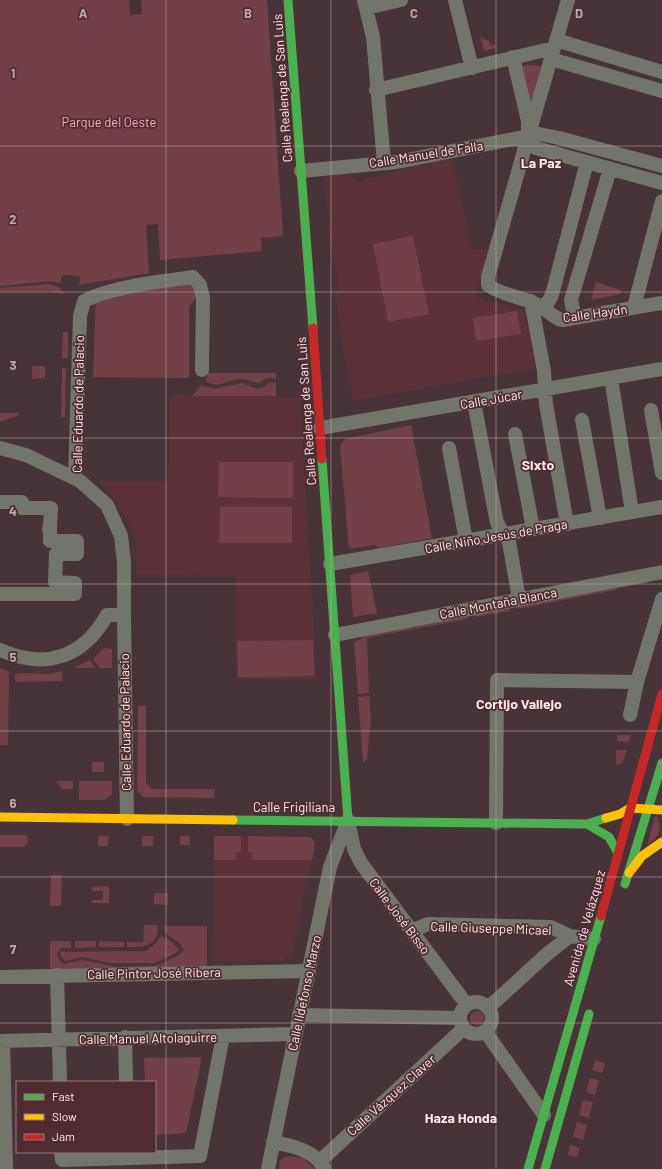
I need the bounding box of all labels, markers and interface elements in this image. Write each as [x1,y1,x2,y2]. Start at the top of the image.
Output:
text: A [79,5,88,21]
text: B [244,5,252,21]
text: C [410,5,418,21]
text: D [575,5,583,21]
street label: Calle Realenga de San Luis [269,13,295,163]
text: 1 [11,65,15,81]
park label: Parque del Oeste [62,114,156,130]
street label: Calle Manuel de Falla [368,137,484,171]
district label: La Paz [521,154,562,171]
text: 2 [9,211,17,227]
street label: Calle Haydn [562,301,628,325]
street label: Calle Eduardo de Palacio [69,335,87,473]
street label: Calle Realenga de San Luis [293,336,319,486]
text: 3 [9,357,17,373]
street label: Calle Júcar [459,386,523,412]
district label: Sixto [522,456,554,473]
text: 4 [9,503,17,519]
street label: Calle Niño Jesús de Praga [423,516,569,556]
street label: Calle Montaña Blanca [438,584,558,622]
text: 5 [9,649,17,665]
street label: Calle Eduardo de Palacio [116,653,134,791]
district label: Cortijo Vallejo [476,695,562,712]
text: 6 [10,795,17,811]
street label: Calle Frigiliana [253,799,335,815]
street label: Avenida de Velázquez [560,868,608,988]
street label: Calle José Bisso [366,875,434,957]
street label: Calle Giuseppe Micael [430,918,552,938]
street label: Calle Ildefonso Marzo [284,934,324,1052]
text: 7 [10,941,17,957]
street label: Calle Pintor José Ribera [87,964,221,982]
street label: Calle Manuel Altolaguirre [79,1029,217,1047]
street label: Calle Vázquez Claver [343,1051,439,1139]
legend [16,1081,156,1153]
text: Fast [52,1089,75,1103]
text: Slow [52,1109,77,1123]
district label: Haza Honda [425,1109,497,1126]
text: Jam [52,1129,75,1143]

